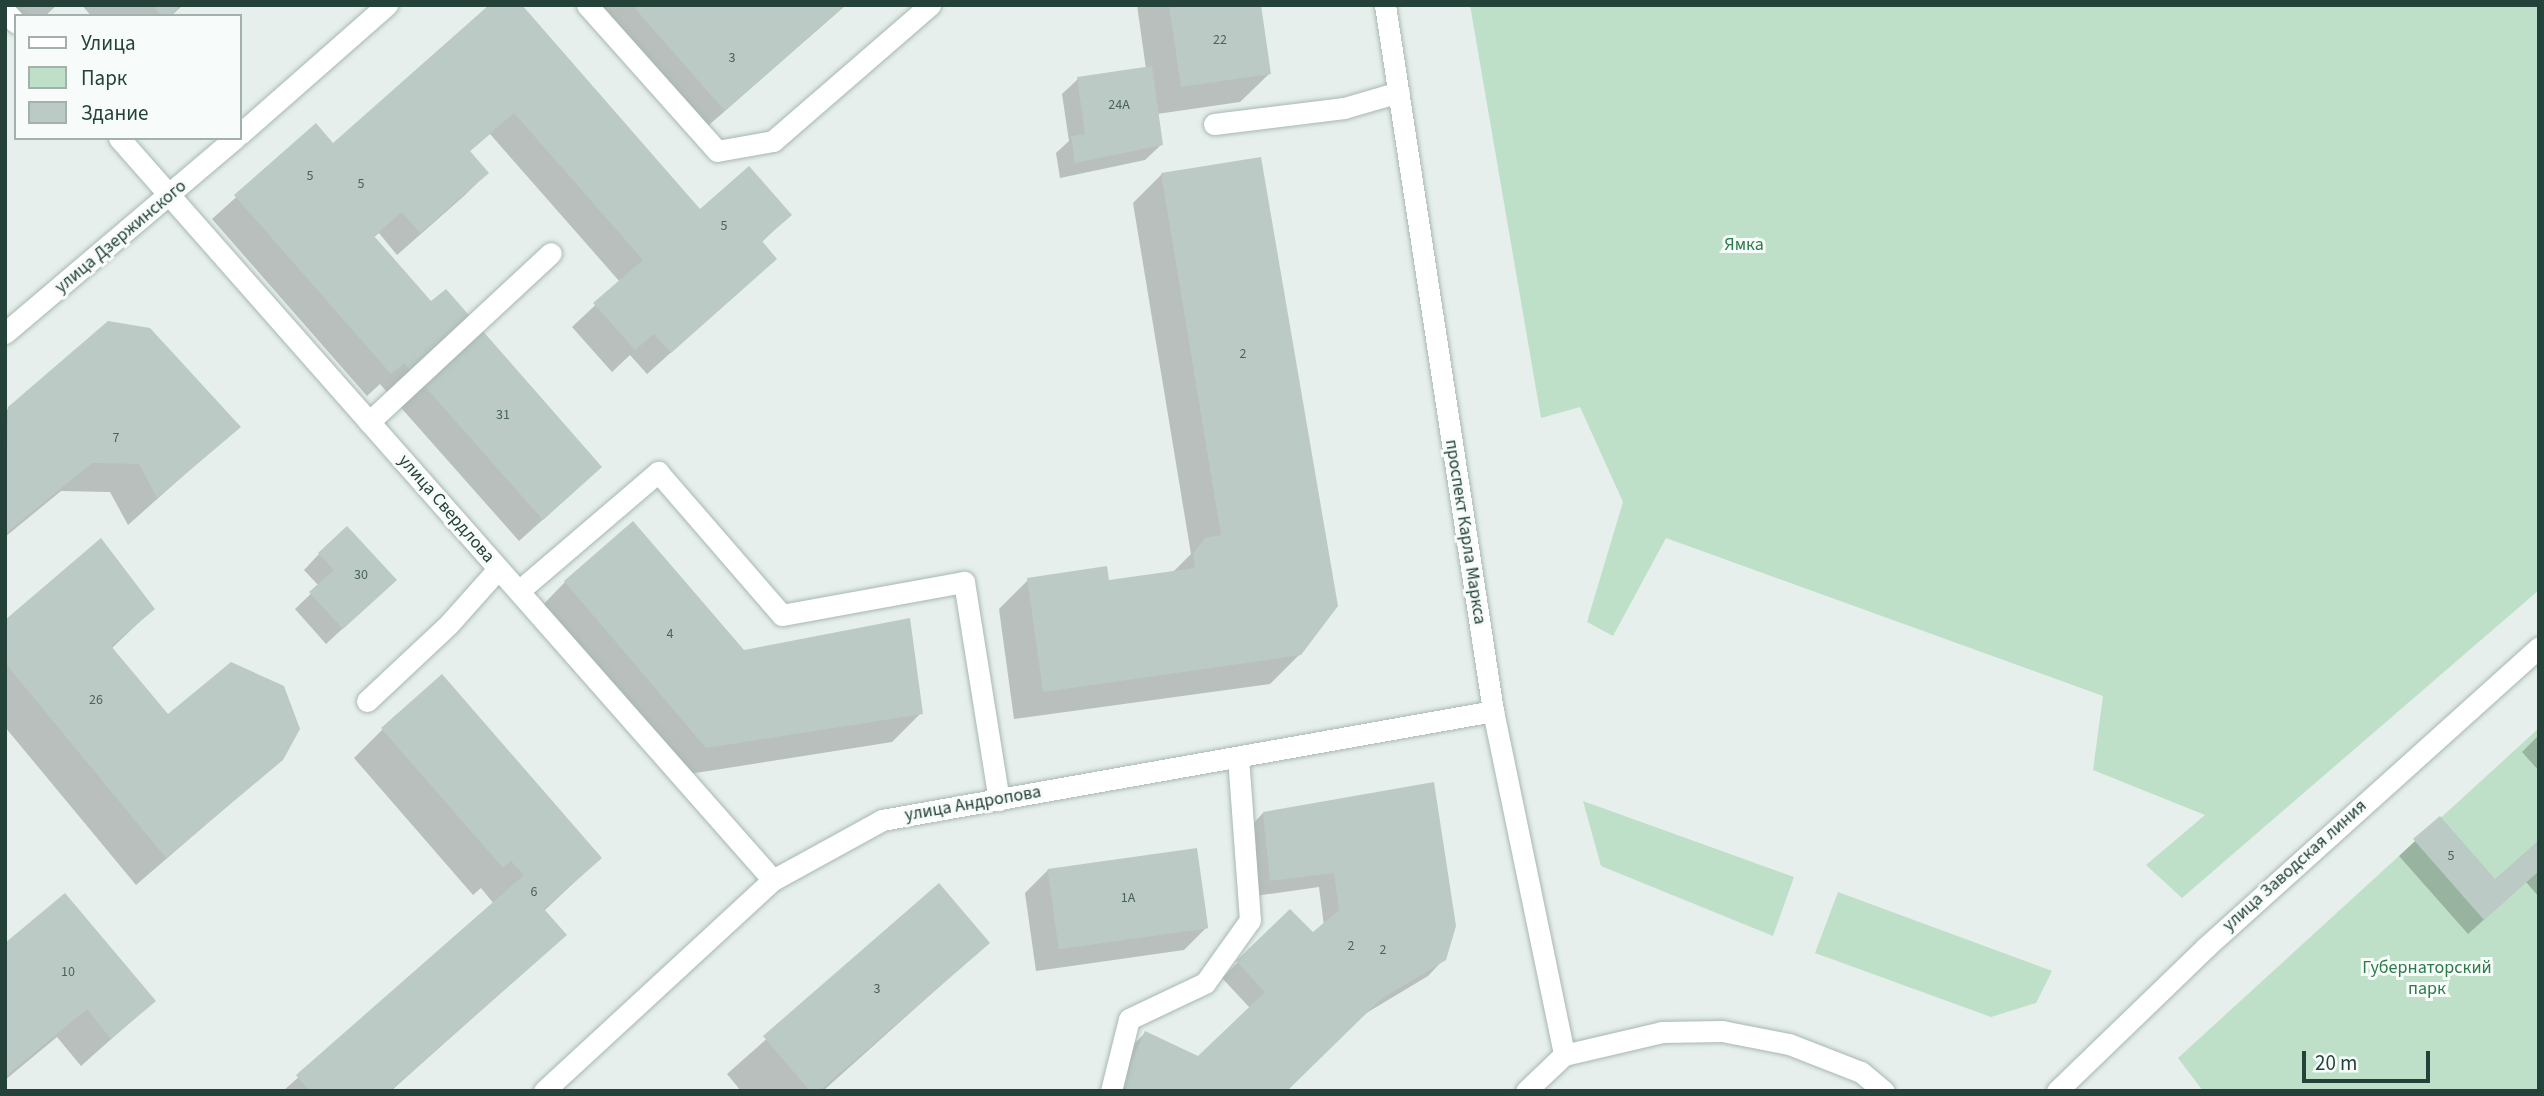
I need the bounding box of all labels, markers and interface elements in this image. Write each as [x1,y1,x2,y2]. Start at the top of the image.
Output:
legend [14,14,242,140]
text: Улица [81,28,136,58]
house number: 22 [1213,32,1227,48]
house number: 3 [729,50,735,66]
text: Парк [81,63,127,93]
house number: 24А [1108,97,1130,113]
text: Здание [81,98,149,128]
house number: 5 [307,168,313,184]
street label: улица Дзержинского [51,176,191,298]
house number: 5 [358,176,364,192]
house number: 5 [721,218,727,234]
park label: Ямка [1724,234,1764,256]
house number: 2 [1240,346,1246,362]
house number: 31 [496,407,510,423]
house number: 7 [113,430,119,446]
street label: проспект Карла Маркса [1440,438,1490,626]
street label: улица Свердлова [393,450,499,568]
house number: 30 [354,567,368,583]
house number: 4 [667,626,673,642]
house number: 26 [89,692,103,708]
street label: улица Андропова [903,781,1043,827]
street label: улица Заводская линия [2219,796,2371,936]
house number: 5 [2448,848,2454,864]
house number: 6 [531,884,537,900]
house number: 1А [1121,890,1135,906]
house number: 2 [1348,938,1354,954]
house number: 2 [1380,942,1386,958]
park label: Губернаторский парк [2362,958,2492,1000]
house number: 10 [61,964,75,980]
house number: 3 [874,981,880,997]
scale bar [2306,1036,2434,1080]
text: 20 m [2315,1048,2357,1078]

